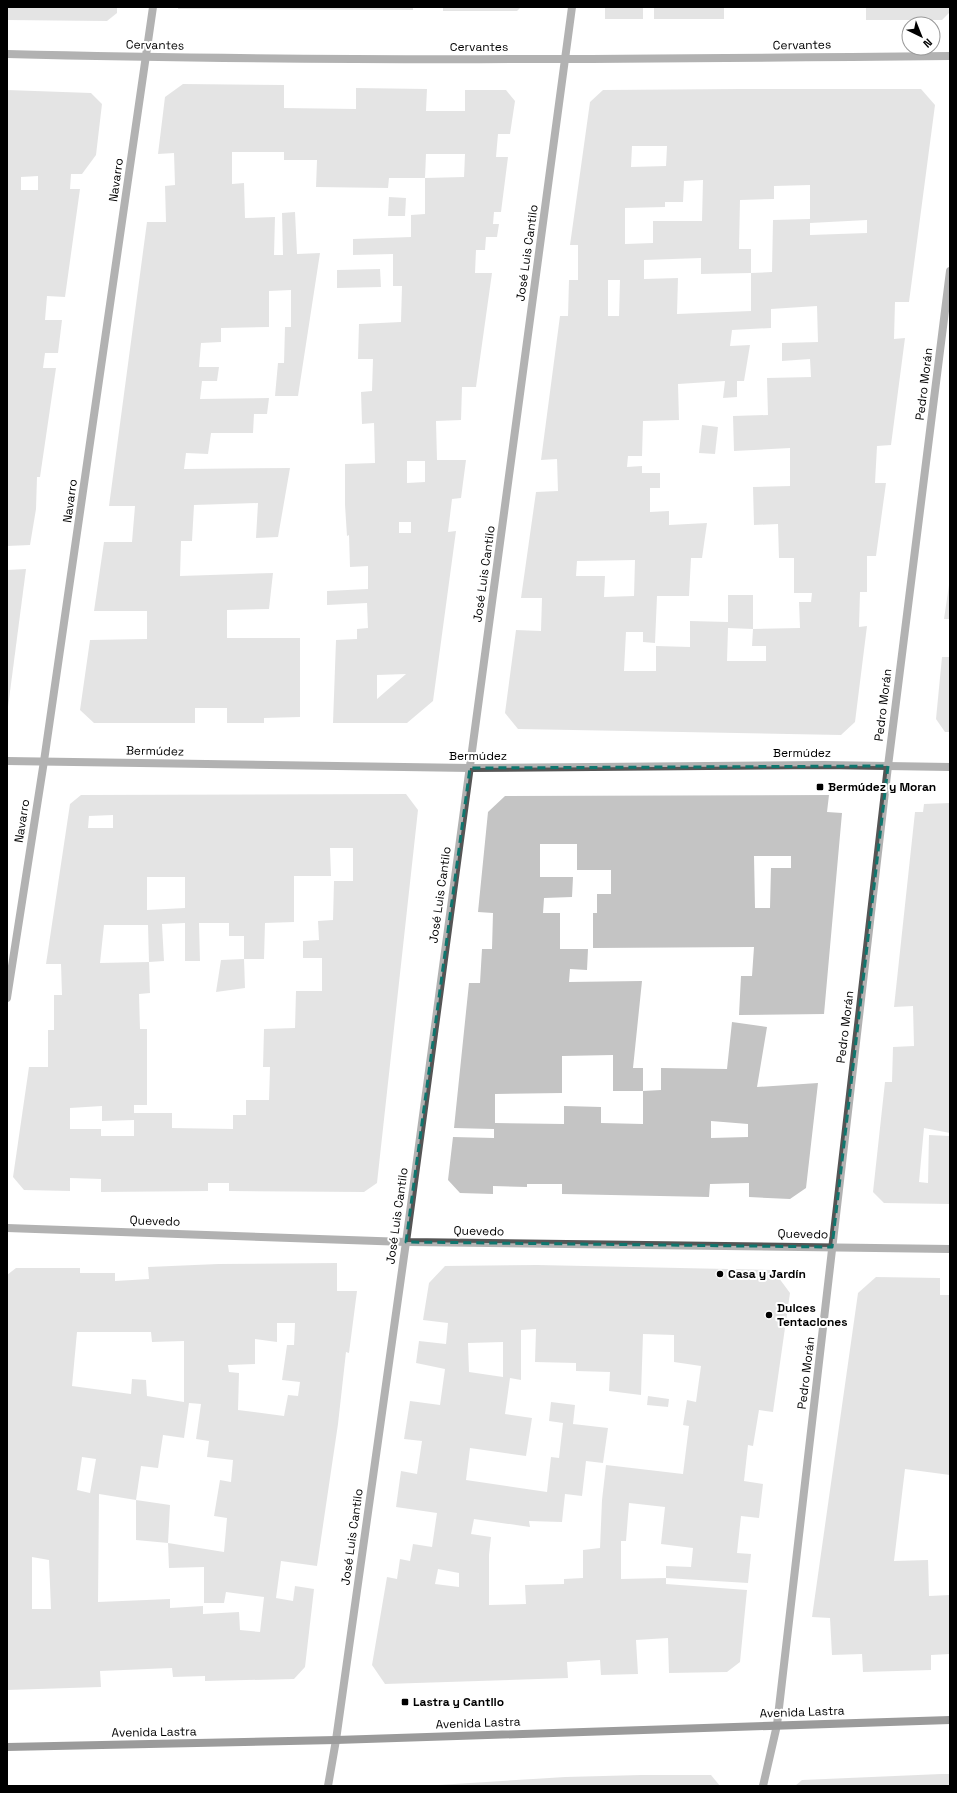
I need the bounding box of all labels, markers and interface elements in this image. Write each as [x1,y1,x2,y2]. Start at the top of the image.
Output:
north arrow [901,16,941,56]
street label: Cervantes [126,36,184,54]
street label: Cervantes [773,36,831,54]
text: N [920,36,935,51]
street label: Cervantes [450,39,508,55]
street label: Navarro [105,157,127,203]
street label: José Luis Cantilo [512,204,542,302]
street label: Pedro Morán [912,347,936,421]
street label: Navarro [59,478,81,524]
street label: José Luis Cantilo [469,525,499,623]
street label: Pedro Morán [871,668,895,742]
street label: Bermúdez [126,742,184,760]
street label: Bermúdez [773,745,831,761]
street label: Bermúdez [449,748,507,764]
place label: Bermúdez y Moran [828,779,936,795]
marker: Bermúdez y Moran [815,782,825,792]
street label: Navarro [11,798,33,844]
street label: José Luis Cantilo [425,846,455,944]
street label: Pedro Morán [833,990,857,1064]
street label: José Luis Cantilo [382,1167,412,1265]
street label: Quevedo [129,1212,181,1230]
street label: Quevedo [454,1223,504,1239]
street label: Quevedo [778,1226,828,1242]
place label: Casa y Jardín [728,1266,806,1282]
marker: Casa y Jardín [715,1269,725,1279]
place label: Dulces Tentaciones [777,1300,848,1330]
marker: Dulces Tentaciones [764,1310,774,1320]
street label: Pedro Morán [794,1336,818,1410]
street label: José Luis Cantilo [337,1488,367,1586]
place label: Lastra y Cantilo [413,1694,504,1710]
marker: Lastra y Cantilo [400,1697,410,1707]
street label: Avenida Lastra [759,1703,845,1721]
street label: Avenida Lastra [435,1714,521,1732]
street label: Avenida Lastra [111,1723,197,1741]

